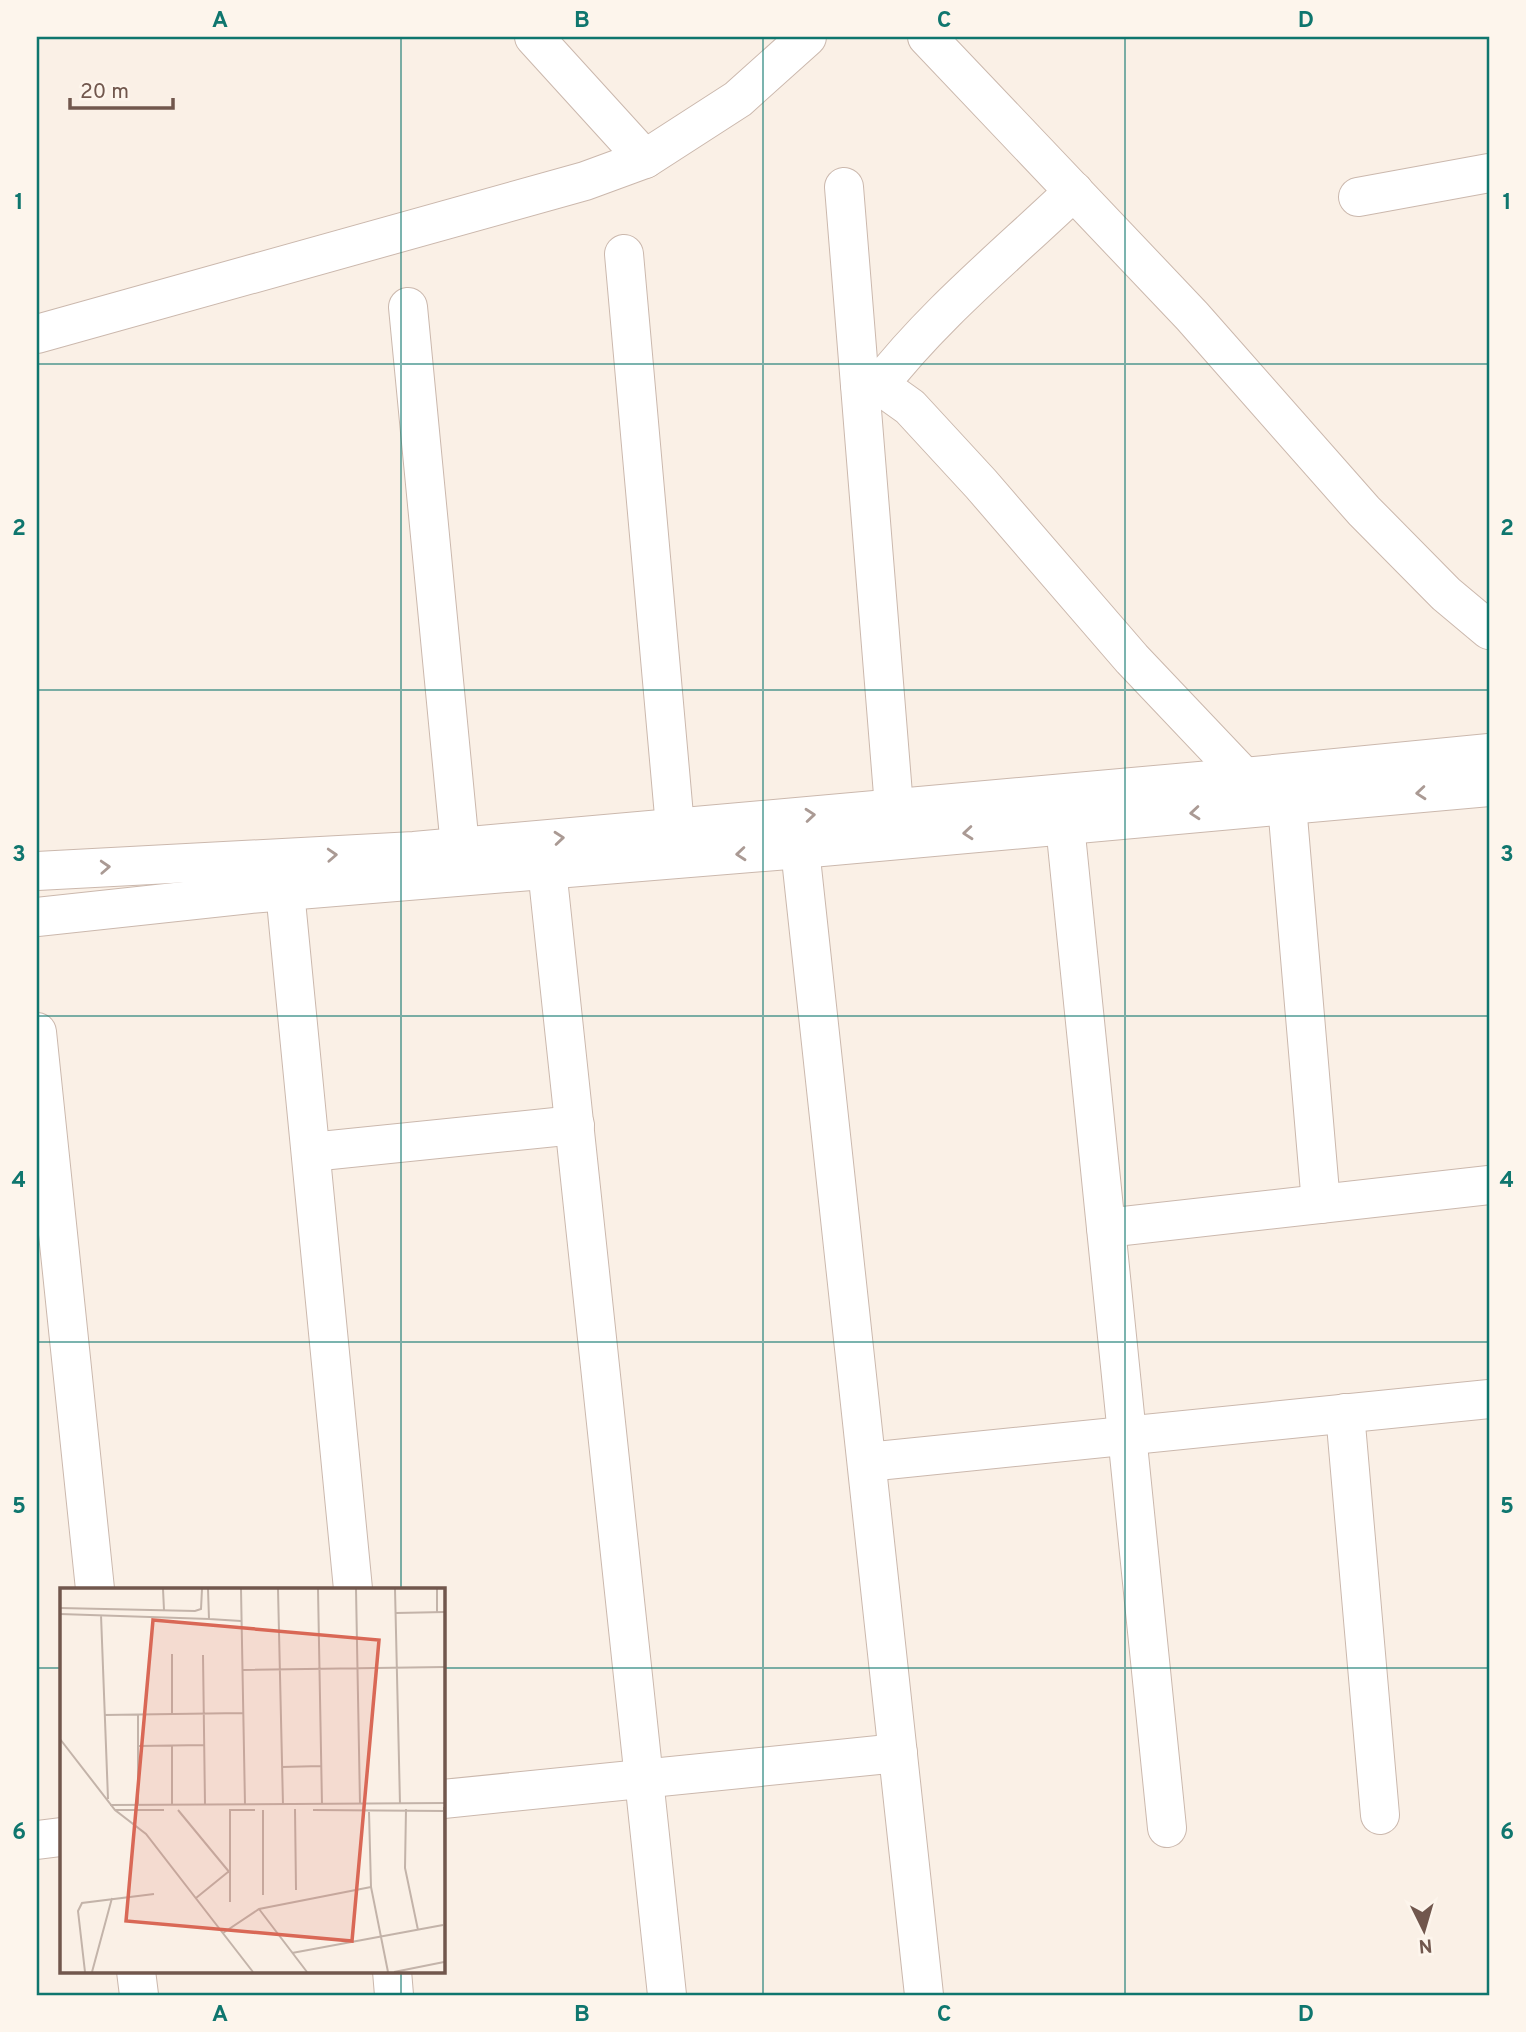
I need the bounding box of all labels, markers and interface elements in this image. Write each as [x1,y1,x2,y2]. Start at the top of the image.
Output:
text: A [212,7,228,36]
text: B [574,7,590,36]
text: C [937,7,951,36]
text: D [1298,7,1314,36]
scale bar [70,66,173,110]
text: 20 m [80,79,129,106]
text: 1 [14,189,24,218]
text: 1 [1502,189,1512,218]
text: 2 [12,515,26,544]
text: 2 [1500,515,1514,544]
one-way arrow [1415,785,1426,800]
one-way arrow [1189,805,1200,820]
one-way arrow [805,808,816,823]
one-way arrow [962,826,974,841]
one-way arrow [554,831,565,846]
text: 3 [12,841,26,870]
text: 3 [1500,841,1514,870]
one-way arrow [736,846,747,861]
one-way arrow [327,848,338,863]
one-way arrow [100,860,111,875]
text: 4 [12,1167,26,1196]
text: 4 [1500,1167,1514,1196]
text: 5 [12,1493,26,1522]
text: 5 [1500,1493,1514,1522]
inset map [60,1588,444,1972]
text: 6 [12,1819,26,1848]
text: 6 [1500,1819,1514,1848]
north arrow [1390,1896,1460,1966]
text: N [1417,1932,1433,1957]
text: A [212,2001,228,2030]
text: B [574,2001,590,2030]
text: C [937,2001,951,2030]
text: D [1298,2001,1314,2030]

